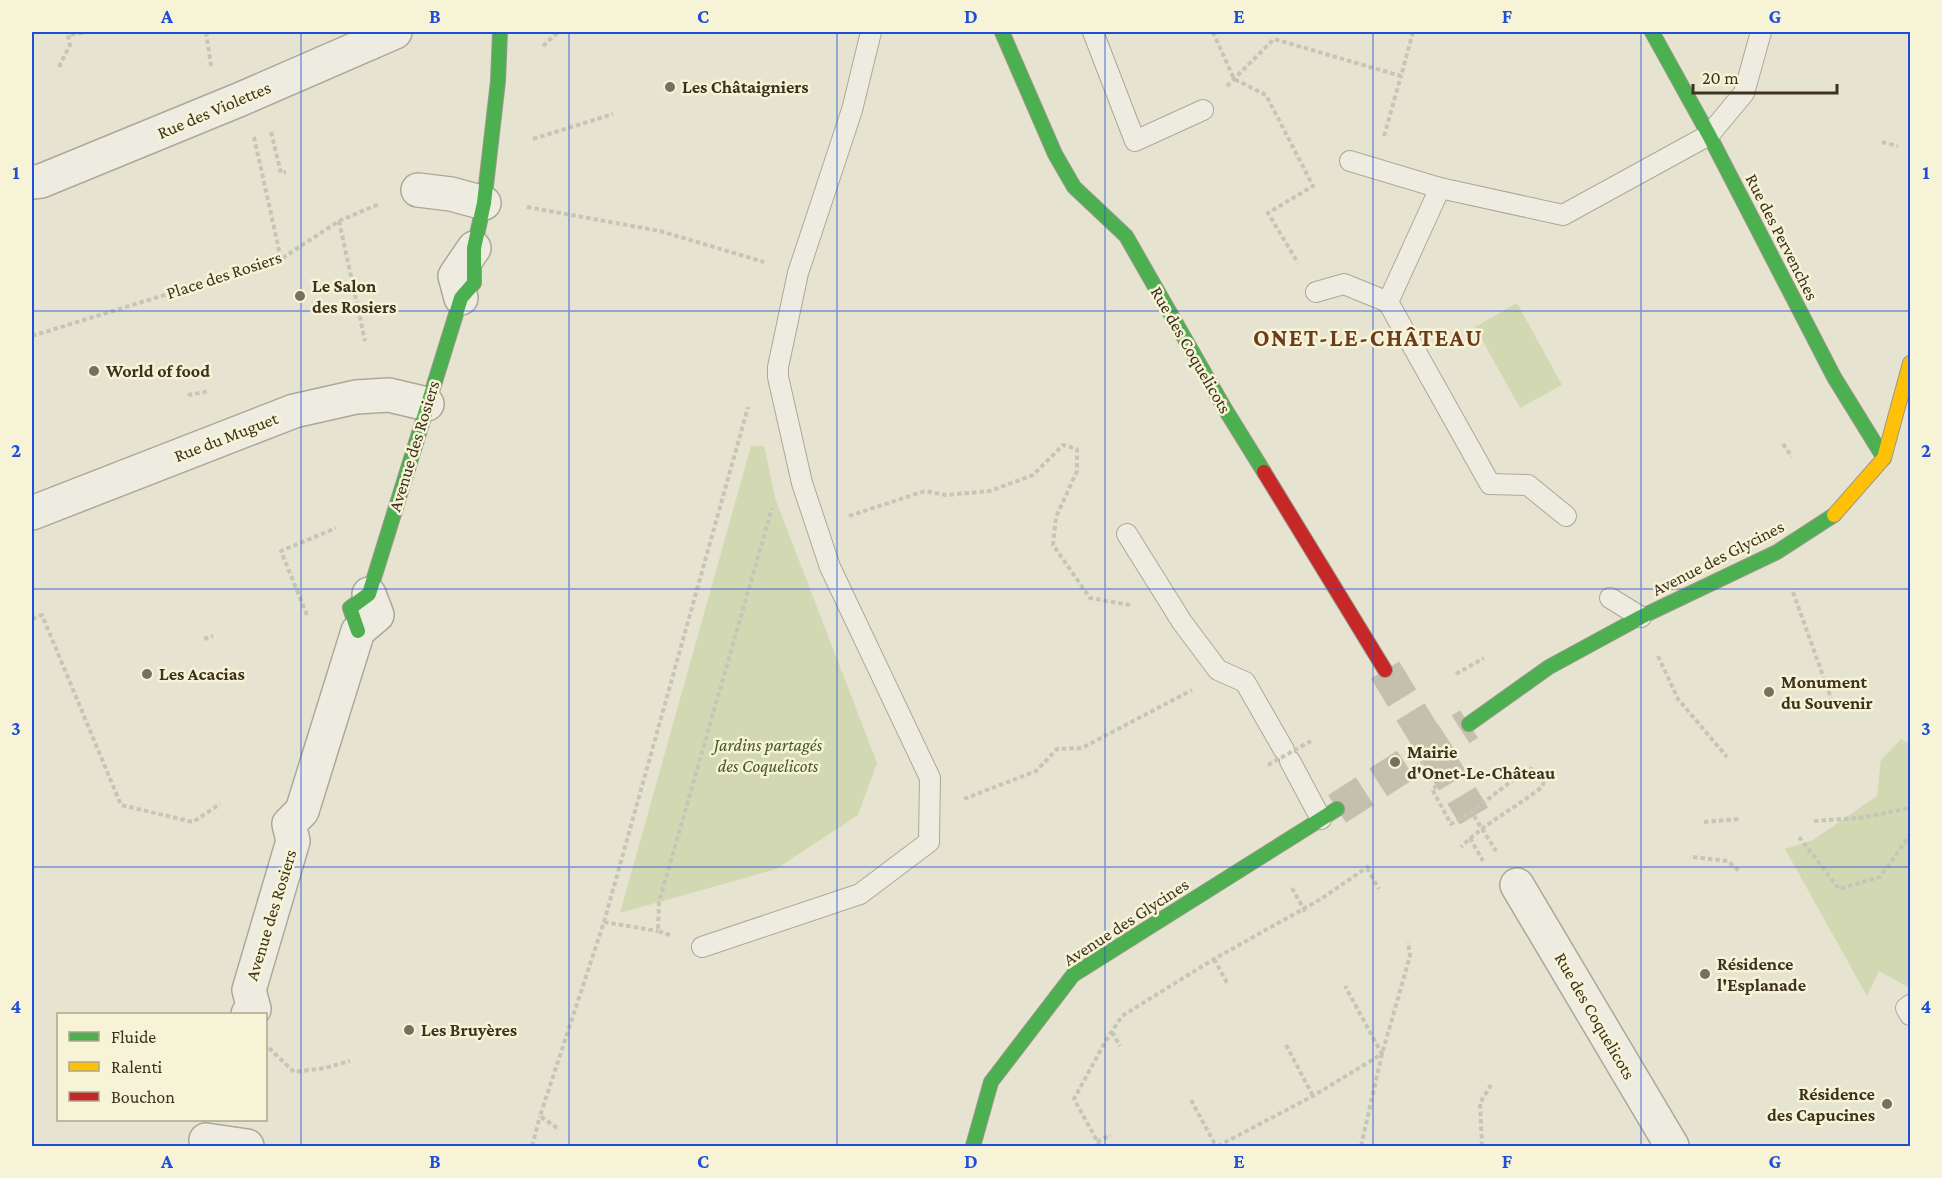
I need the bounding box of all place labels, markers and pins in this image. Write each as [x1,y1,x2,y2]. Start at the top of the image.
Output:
place label: Les Châtaigniers [682,77,809,97]
marker: Les Châtaigniers [663,80,677,94]
place label: Le Salon des Rosiers [312,276,396,317]
marker: Le Salon des Rosiers [293,289,307,303]
place label: World of food [105,361,210,381]
marker: World of food [87,364,101,378]
place label: Les Acacias [159,664,245,684]
marker: Les Acacias [140,667,154,681]
place label: Monument du Souvenir [1781,672,1873,713]
marker: Monument du Souvenir [1762,685,1776,699]
place label: Mairie d'Onet-Le-Château [1407,742,1556,783]
marker: Mairie d'Onet-Le-Château [1388,755,1402,769]
place label: Résidence l'Esplanade [1717,954,1806,995]
marker: Résidence l'Esplanade [1698,967,1712,981]
place label: Les Bruyères [421,1020,517,1040]
marker: Les Bruyères [402,1023,416,1037]
place label: Résidence des Capucines [1767,1084,1875,1125]
marker: Résidence des Capucines [1880,1097,1894,1111]

